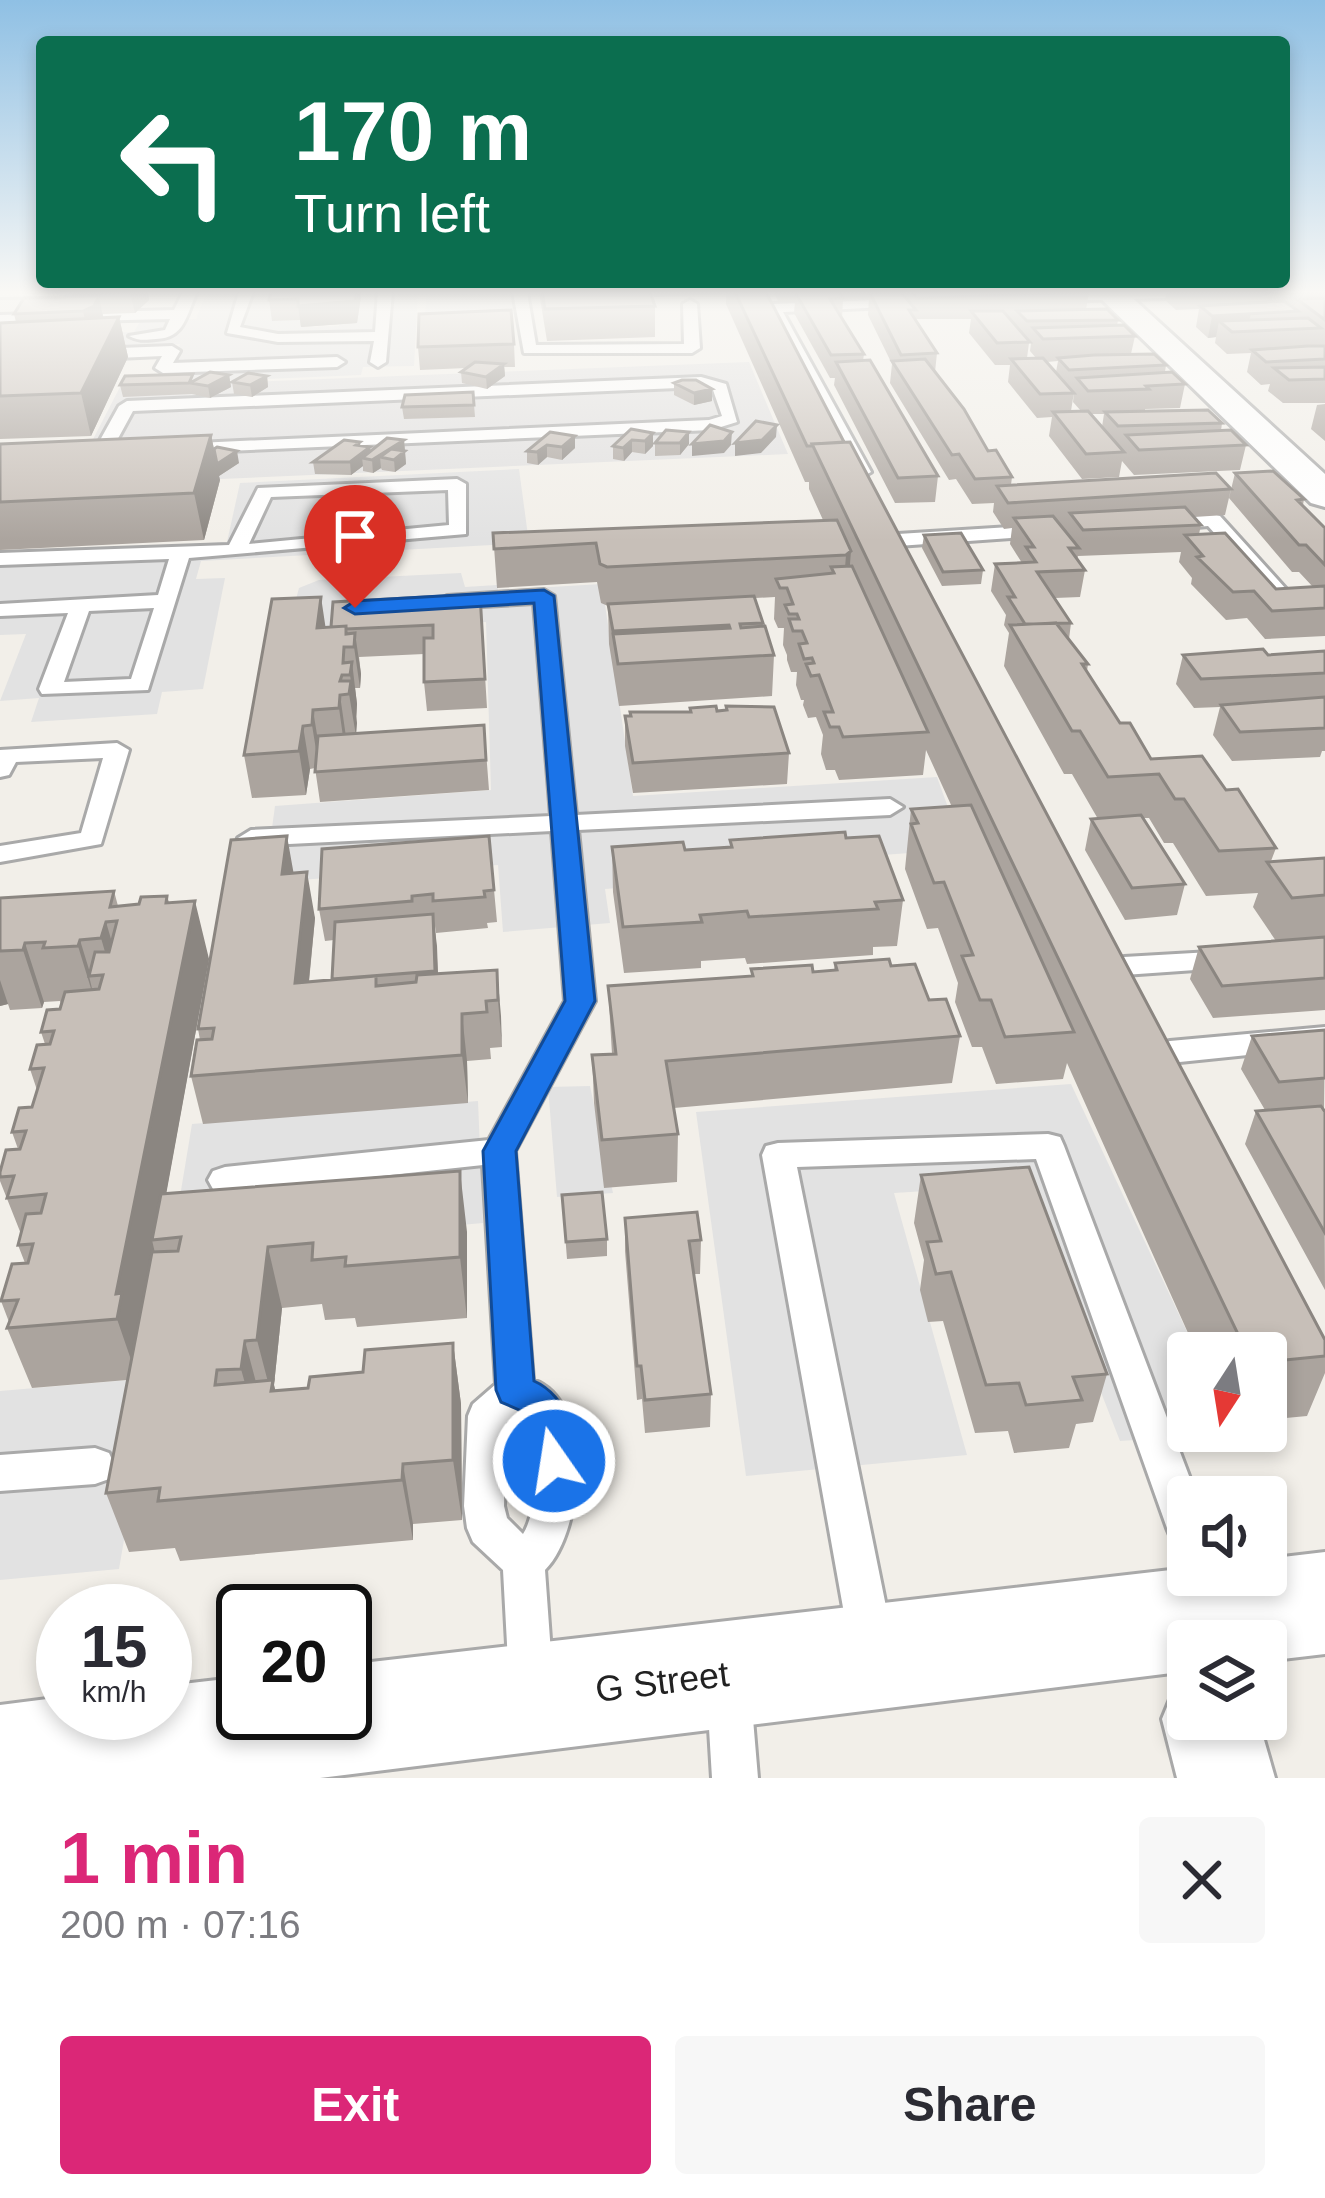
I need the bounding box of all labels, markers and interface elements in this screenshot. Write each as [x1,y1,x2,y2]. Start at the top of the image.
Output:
icon: left [96,84,252,240]
text: 170 m [294,84,532,178]
text: Turn left [294,183,490,243]
pin [304,485,406,608]
icon: arrive [322,503,388,569]
north arrow [1167,1332,1287,1452]
map controls [1167,1332,1287,1740]
position arrow [491,1398,617,1524]
button: sound [1167,1476,1287,1596]
speed limit sign: 20 [216,1584,372,1740]
text: 15 [81,1613,147,1680]
button: layers [1167,1620,1287,1740]
street label: G Street [593,1653,731,1710]
text: km/h [81,1675,147,1708]
button: close [1139,1817,1265,1943]
text: 1 min [60,1818,248,1898]
text: 200 m · 07:16 [60,1903,301,1946]
button: Exit [60,2036,651,2174]
button: Share [675,2036,1265,2174]

